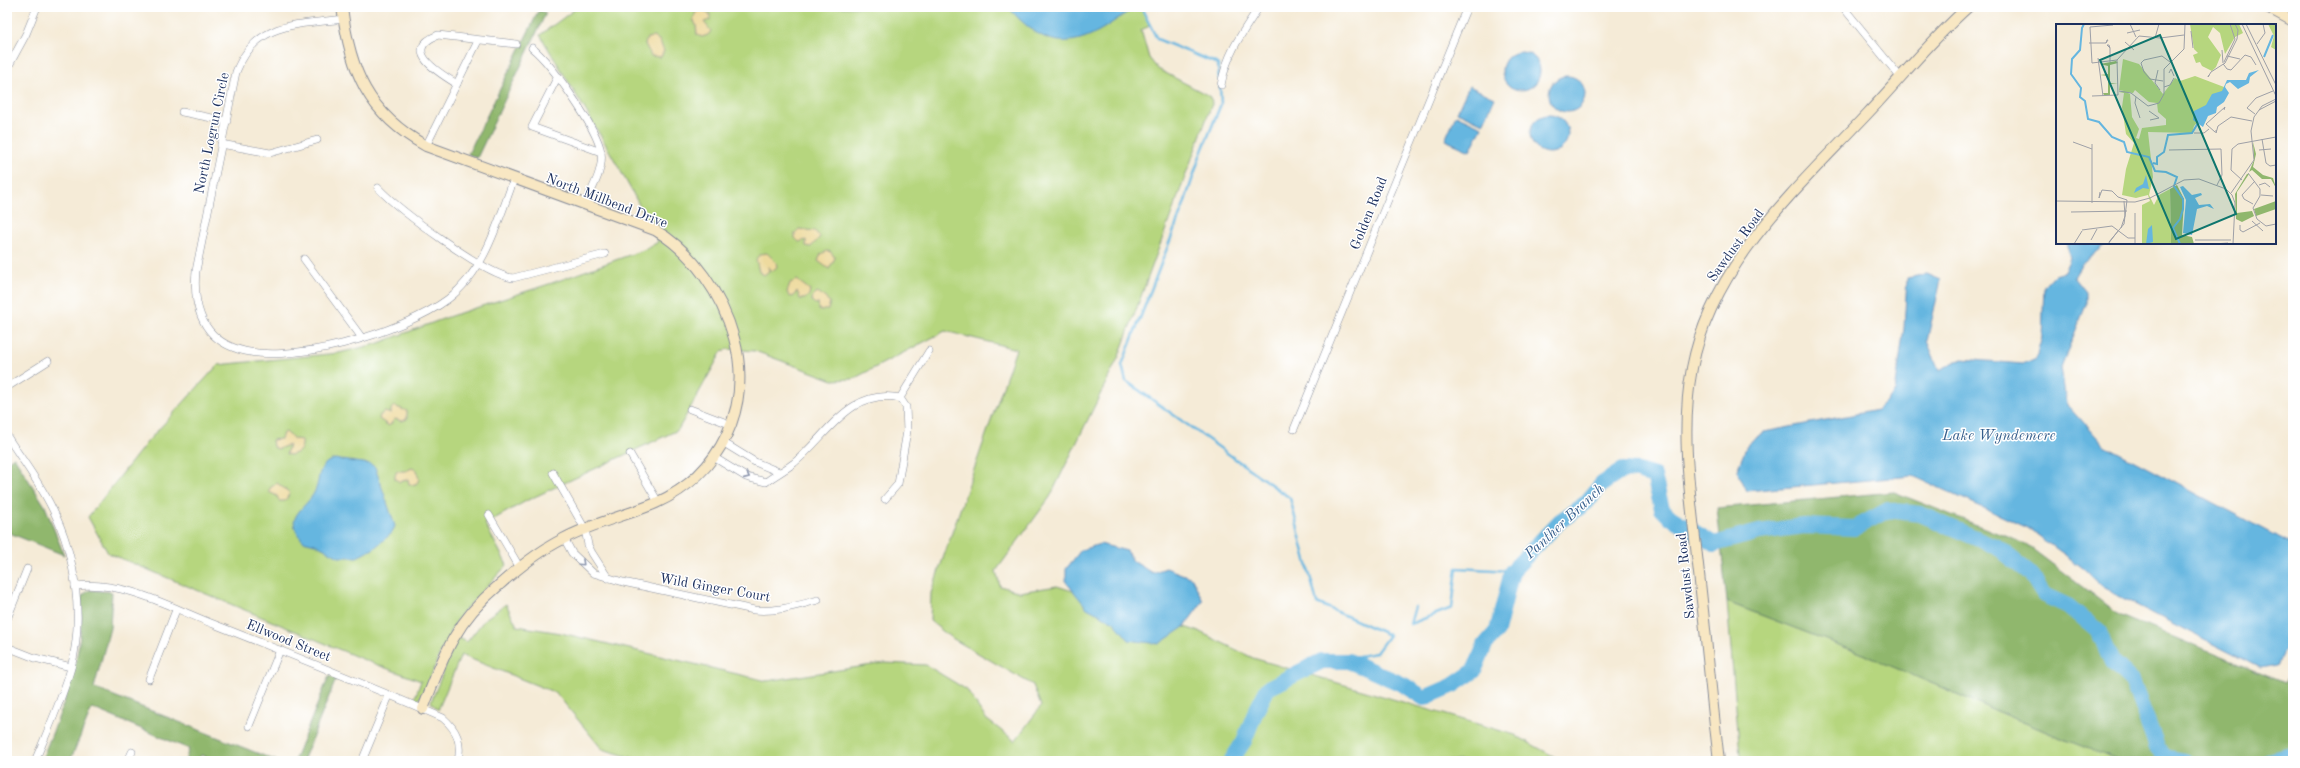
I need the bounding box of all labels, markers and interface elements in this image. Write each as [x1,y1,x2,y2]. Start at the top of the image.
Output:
inset map [2056,24,2276,244]
street label: North Logrun Circle [192,71,232,195]
street label: North Millbend Drive [544,171,669,231]
street label: Golden Road [1348,175,1390,252]
street label: Sawdust Road [1705,207,1767,285]
water label: Lake Wyndemere [1941,429,2056,444]
one-way arrow [743,472,750,480]
water label: Panther Branch [1522,481,1608,563]
street label: Sawdust Road [1675,532,1697,620]
one-way arrow [577,558,585,566]
street label: Wild Ginger Court [658,571,772,605]
street label: Ellwood Street [244,618,333,664]

